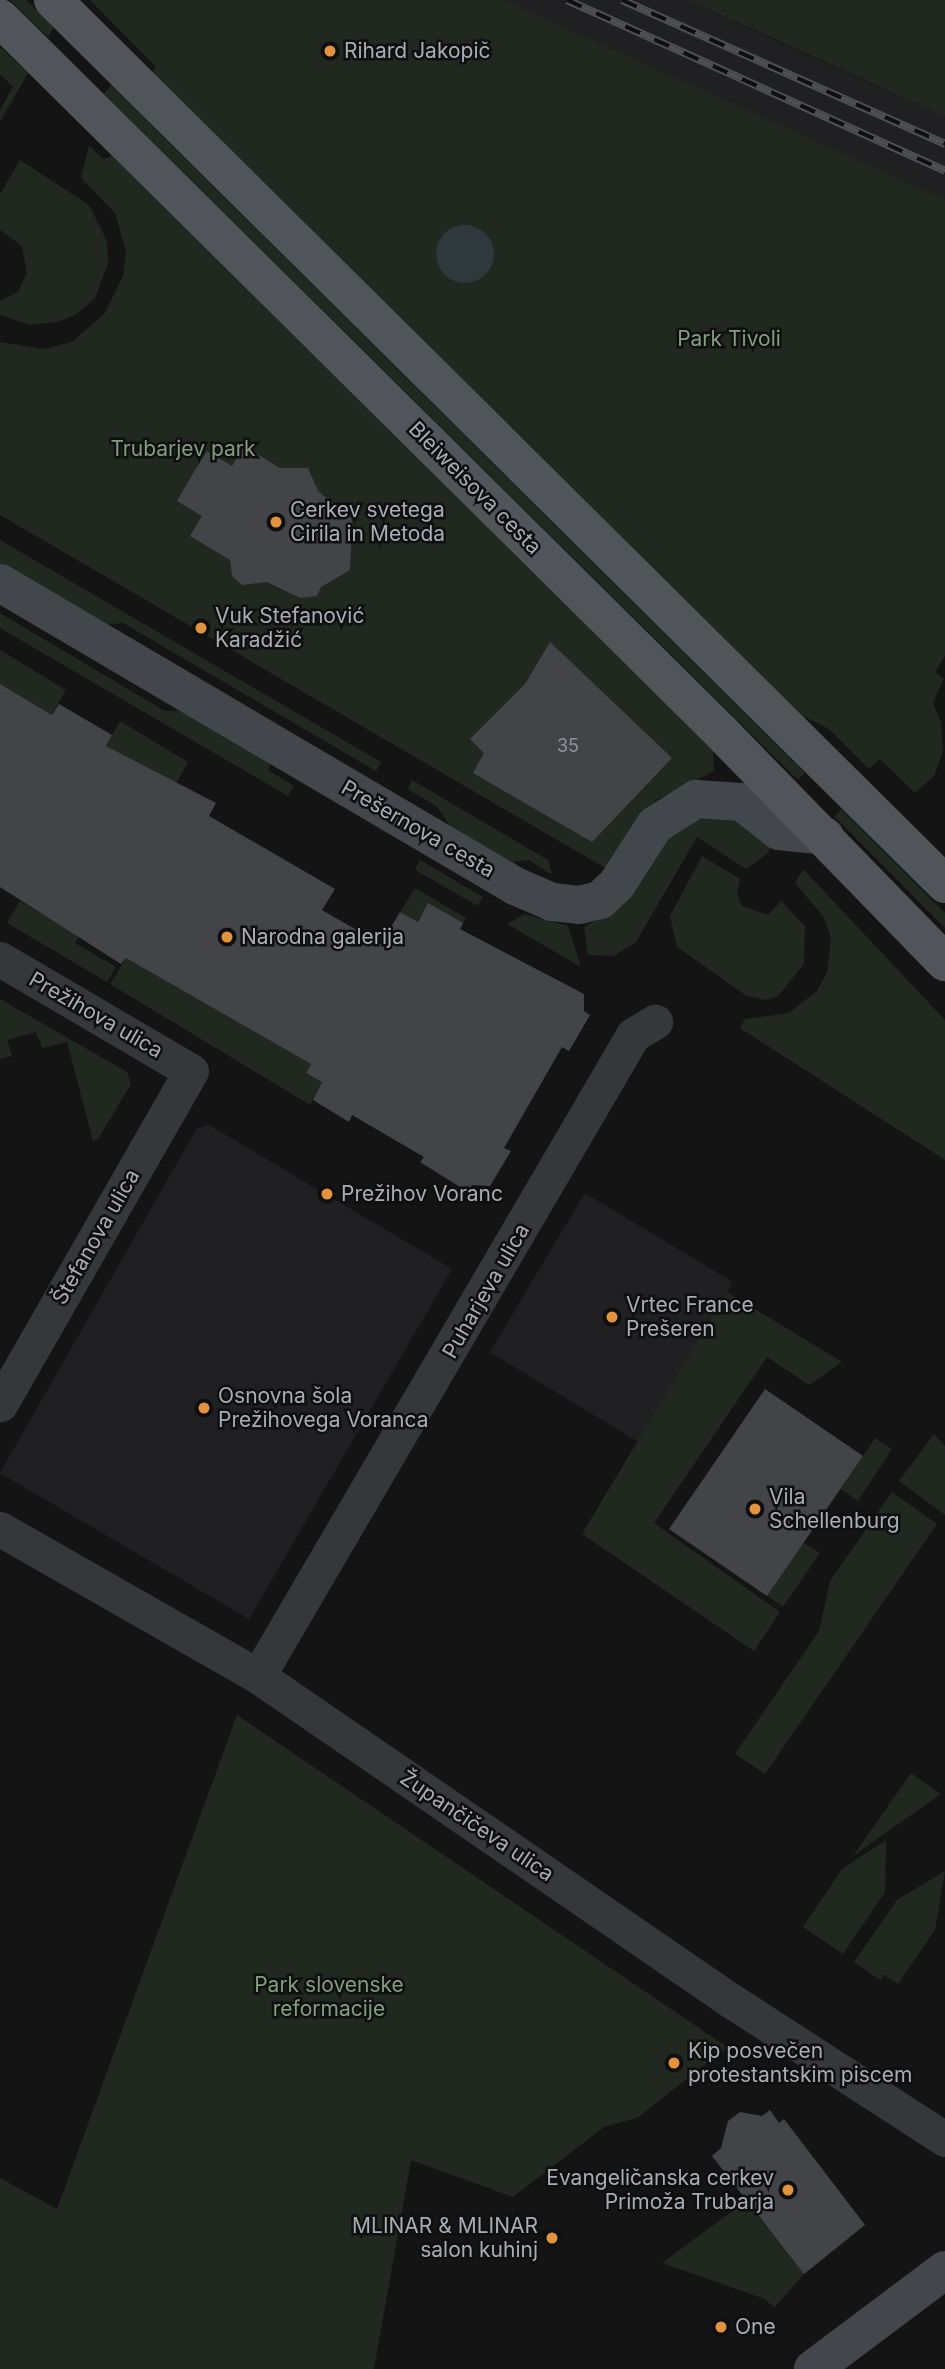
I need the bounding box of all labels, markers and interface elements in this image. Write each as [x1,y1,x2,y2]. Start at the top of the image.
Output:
place label: Rihard Jakopič [344,38,490,64]
marker: Rihard Jakopič [322,43,338,59]
park label: Park Tivoli [677,326,781,352]
street label: Bleiweisova cesta [403,416,547,560]
park label: Trubarjev park [110,436,256,462]
place label: Cerkev svetega Cirila in Metoda [290,497,445,547]
marker: Cerkev svetega Cirila in Metoda [268,514,284,530]
place label: Vuk Stefanović Karadžić [215,603,364,653]
marker: Vuk Stefanović Karadžić [193,620,209,636]
house number: 35 [557,735,579,757]
street label: Prešernova cesta [337,775,499,883]
place label: Narodna galerija [241,924,404,950]
marker: Narodna galerija [219,929,235,945]
street label: Prežihova ulica [25,967,167,1063]
street label: Štefanova ulica [47,1165,145,1309]
place label: Prežihov Voranc [341,1181,503,1207]
marker: Prežihov Voranc [319,1186,335,1202]
street label: Puharjeva ulica [437,1219,535,1363]
place label: Vrtec France Prešeren [626,1292,754,1342]
marker: Vrtec France Prešeren [604,1309,620,1325]
place label: Osnovna šola Prežihovega Voranca [218,1383,429,1433]
marker: Osnovna šola Prežihovega Voranca [196,1400,212,1416]
place label: Vila Schellenburg [769,1484,900,1534]
marker: Vila Schellenburg [747,1501,763,1517]
street label: Župančičeva ulica [395,1765,559,1887]
park label: Park slovenske reformacije [254,1972,404,2022]
place label: Kip posvečen protestantskim piscem [688,2038,912,2088]
marker: Kip posvečen protestantskim piscem [666,2055,682,2071]
place label: Evangeličanska cerkev Primoža Trubarja [546,2165,774,2215]
marker: Evangeličanska cerkev Primoža Trubarja [780,2182,796,2198]
place label: MLINAR & MLINAR salon kuhinj [352,2213,538,2263]
marker: MLINAR & MLINAR salon kuhinj [544,2230,560,2246]
place label: One [735,2314,776,2340]
marker: One [713,2319,729,2335]

